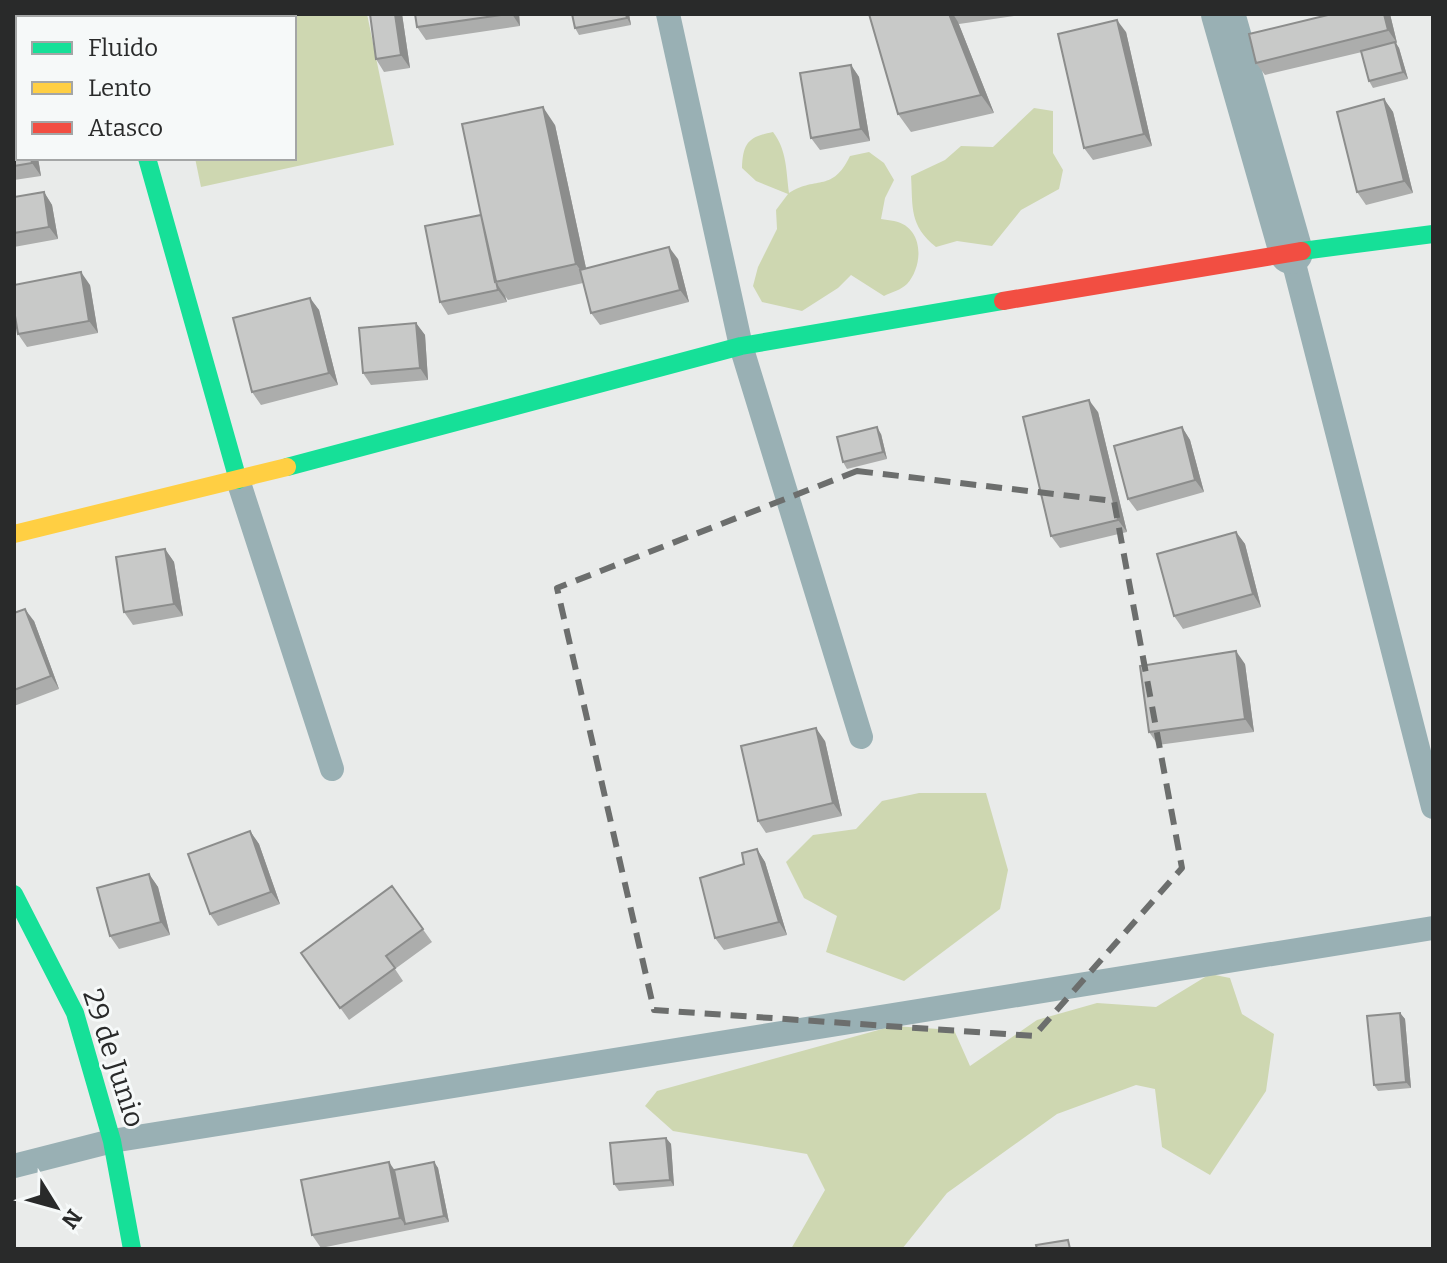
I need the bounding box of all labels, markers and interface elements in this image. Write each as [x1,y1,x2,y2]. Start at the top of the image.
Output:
legend [16,16,296,160]
text: Fluido [88,34,158,62]
text: Lento [88,74,151,102]
text: Atasco [88,114,163,142]
street label: 29 de Junio [76,985,152,1131]
north arrow [16,1167,96,1247]
text: N [56,1204,87,1234]

